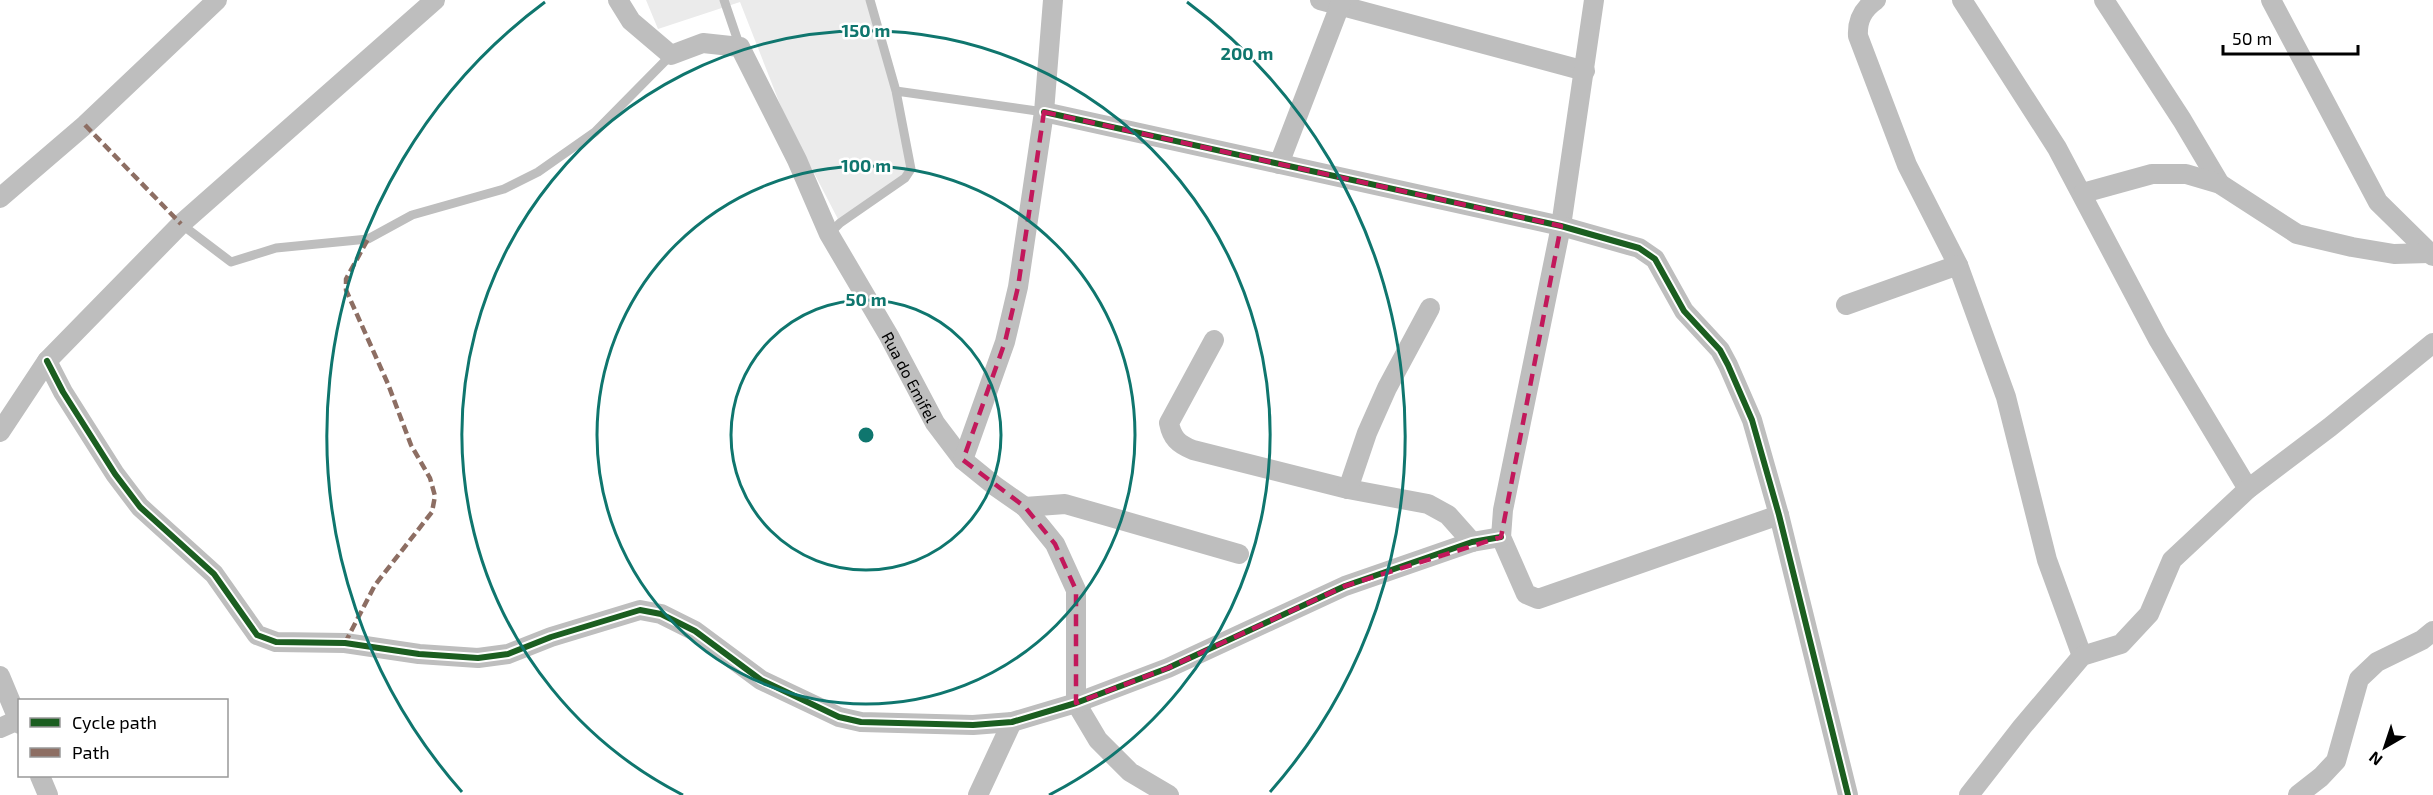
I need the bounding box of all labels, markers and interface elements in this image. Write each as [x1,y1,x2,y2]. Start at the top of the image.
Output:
scale bar [2223,18,2358,56]
text: 150 m [842,19,890,41]
text: 50 m [2232,27,2272,49]
text: 200 m [1221,42,1273,64]
text: 100 m [841,154,891,176]
text: 50 m [845,288,887,310]
street label: Rua do Emifel [879,328,942,425]
centre of rings [856,425,876,445]
legend [18,699,228,777]
text: Cycle path [72,711,157,733]
north arrow [2355,717,2415,777]
text: Path [72,741,110,763]
text: N [2365,748,2386,770]

